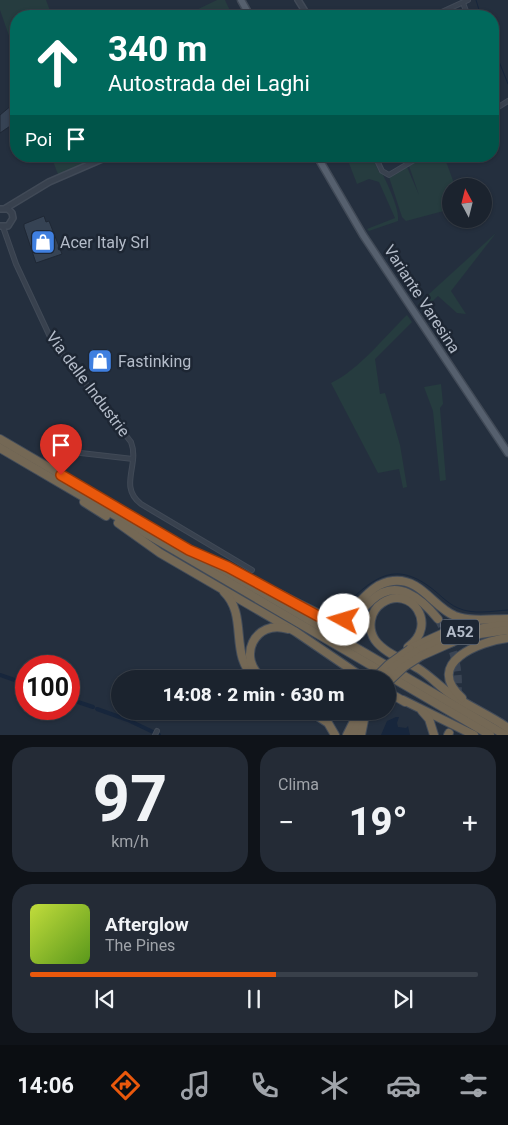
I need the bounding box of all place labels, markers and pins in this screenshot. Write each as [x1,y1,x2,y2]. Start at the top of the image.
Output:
shop icon: Acer Italy Srl [30,229,56,255]
place label: Acer Italy Srl [60,233,149,252]
shop icon: Fastinking [87,348,113,374]
place label: Fastinking [118,352,191,371]
pin [40,424,82,475]

